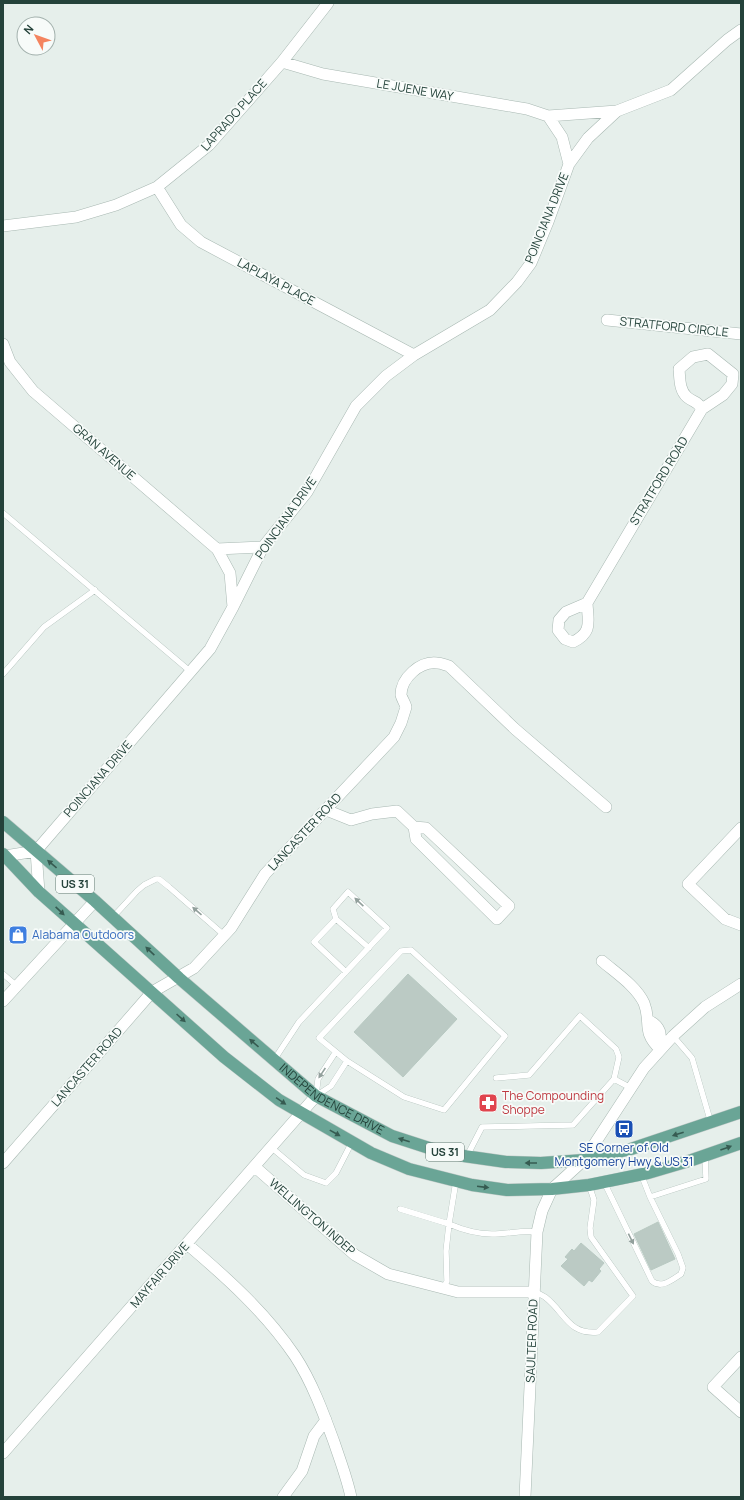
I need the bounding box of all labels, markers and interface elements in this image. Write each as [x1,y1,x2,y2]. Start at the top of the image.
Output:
north arrow [16,16,56,56]
text: N [20,21,36,37]
street label: LE JUENE WAY [375,74,455,105]
street label: LAPRADO PLACE [197,75,271,154]
street label: POINCIANA DRIVE [521,170,573,266]
street label: LAPLAYA PLACE [234,254,318,309]
street label: STRATFORD CIRCLE [619,312,729,341]
street label: GRAN AVENUE [69,419,140,484]
street label: STRATFORD ROAD [625,433,692,528]
street label: POINCIANA DRIVE [251,473,320,562]
street label: POINCIANA DRIVE [59,737,136,821]
street label: LANCASTER ROAD [264,789,345,874]
one-way arrow [47,860,57,869]
road number: US 31 [56,875,94,893]
one-way arrow [353,897,364,906]
one-way arrow [56,906,65,915]
one-way arrow [192,906,202,915]
shop icon: Alabama Outdoors [7,924,29,946]
place label: Alabama Outdoors [32,926,134,943]
one-way arrow [145,946,155,956]
one-way arrow [176,1014,186,1023]
street label: LANCASTER ROAD [47,1023,126,1110]
one-way arrow [249,1039,260,1048]
street label: INDEPENDENCE DRIVE [276,1059,387,1138]
one-way arrow [318,1068,326,1078]
place label: The Compounding Shoppe [502,1087,604,1118]
pharmacy icon: The Compounding Shoppe [477,1092,499,1114]
one-way arrow [276,1097,286,1105]
bus stop icon: SE Corner of Old Montgomery Hwy & US 31 [613,1118,635,1140]
one-way arrow [329,1129,341,1136]
one-way arrow [671,1131,683,1137]
one-way arrow [398,1137,410,1143]
place label: SE Corner of Old Montgomery Hwy & US 31 [555,1139,693,1170]
road number: US 31 [426,1143,464,1161]
one-way arrow [721,1145,733,1151]
one-way arrow [524,1160,537,1166]
street label: WELLINGTON INDEP [266,1174,359,1259]
one-way arrow [477,1183,489,1190]
one-way arrow [628,1233,634,1245]
street label: MAYFAIR DRIVE [126,1238,193,1311]
street label: SAULTER ROAD [522,1299,541,1383]

